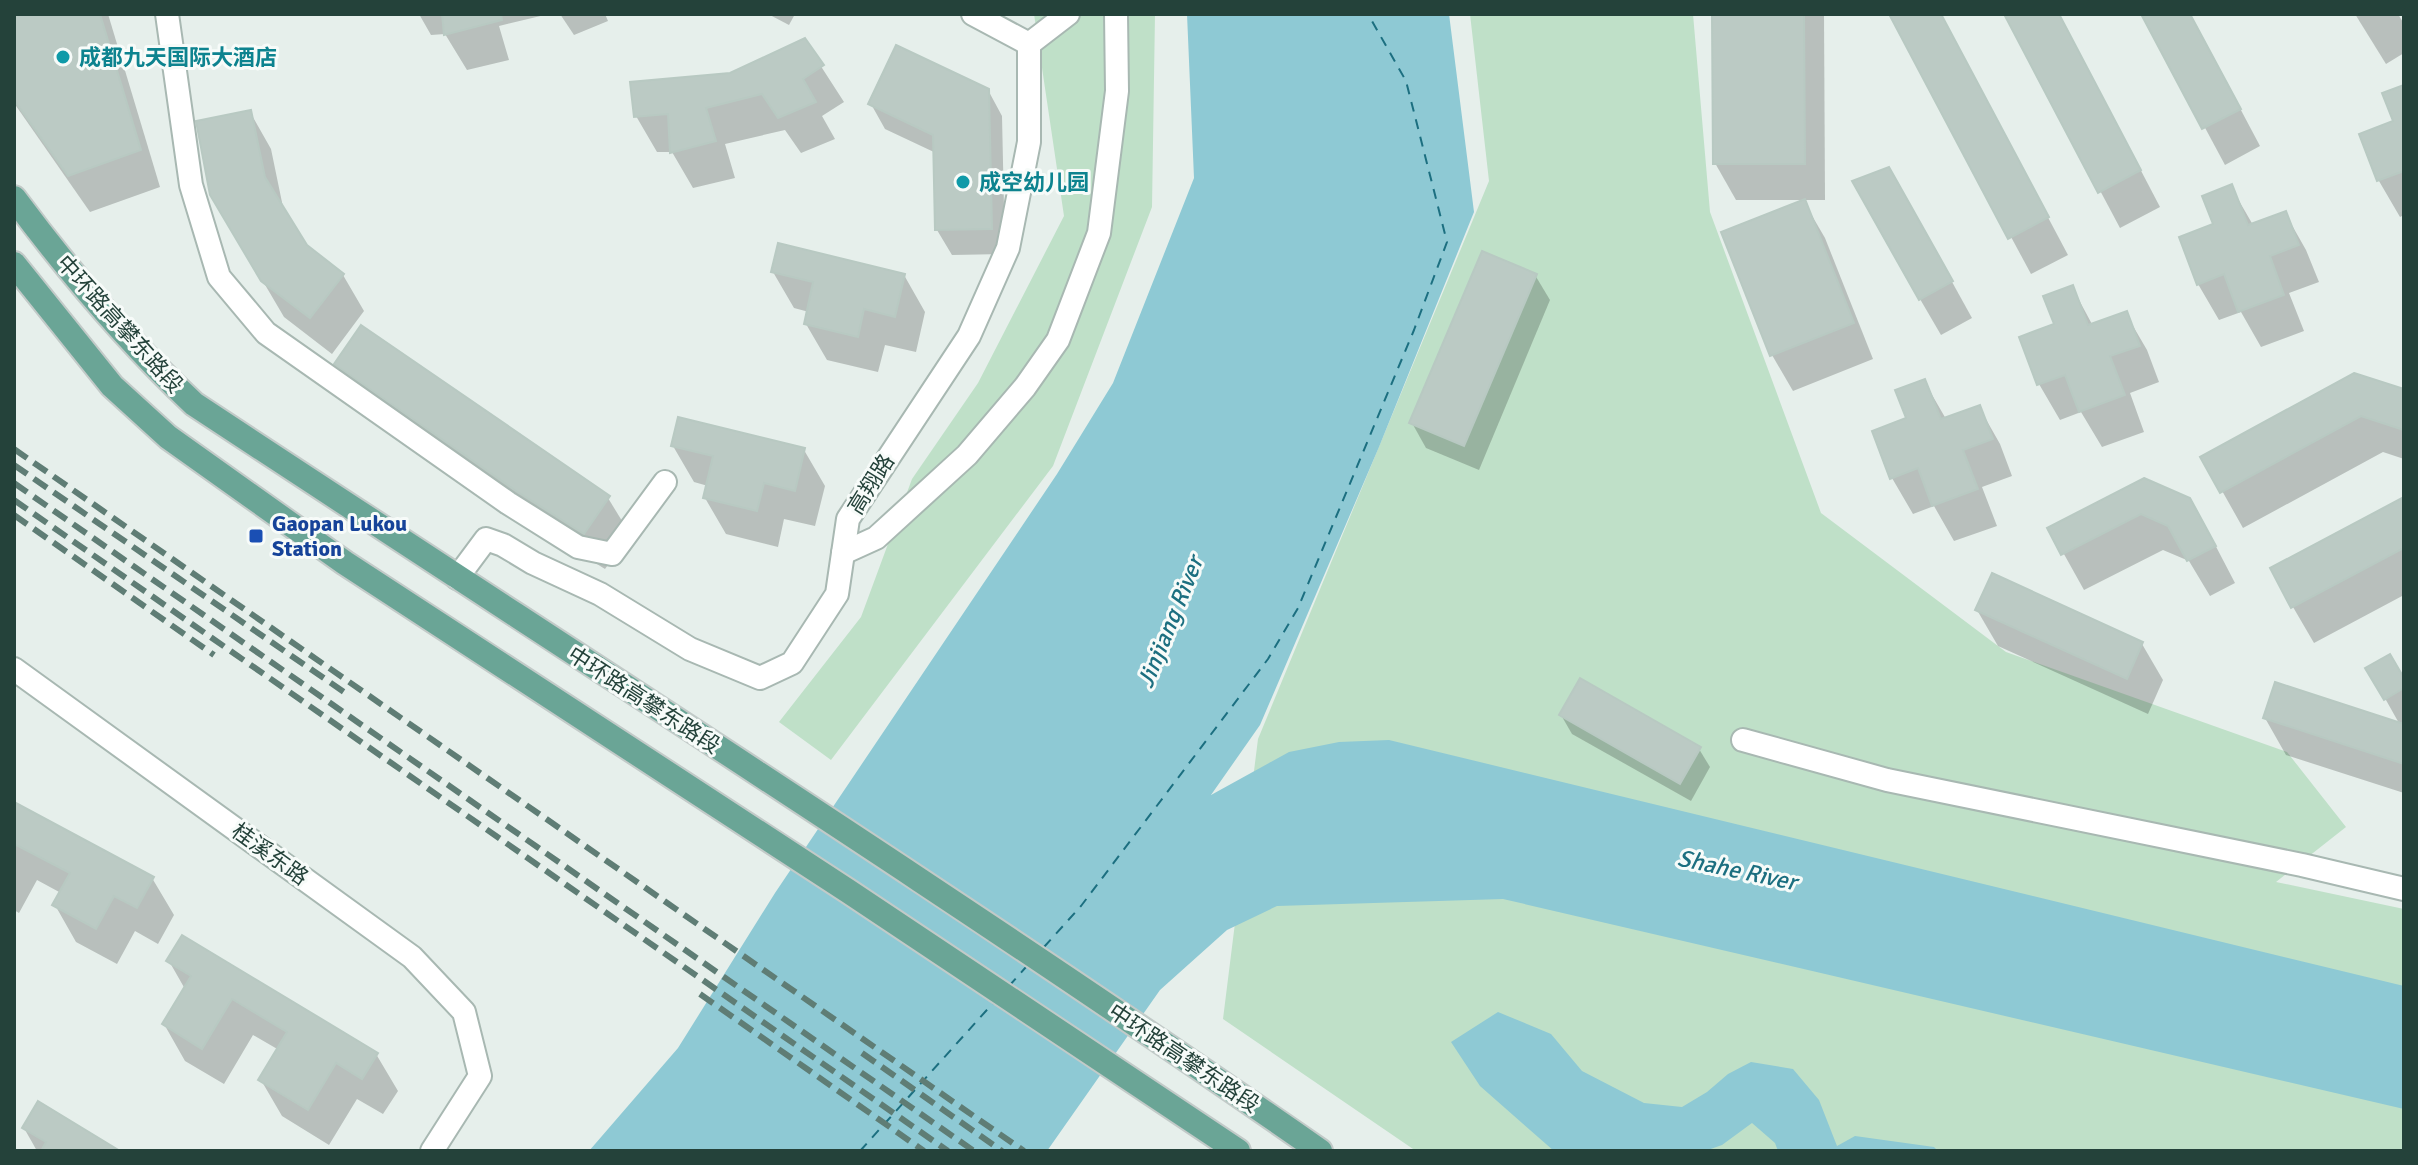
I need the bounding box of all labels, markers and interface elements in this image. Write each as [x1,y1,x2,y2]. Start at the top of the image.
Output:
place label: 成都九天国际大酒店 [79,44,277,71]
marker: 成都九天国际大酒店 [54,48,72,66]
place label: 成空幼儿园 [979,169,1089,196]
marker: 成空幼儿园 [954,173,972,191]
street label: 中环路高攀东路段 [51,250,189,398]
street label: 高翔路 [842,449,900,519]
place label: Gaopan Lukou Station [272,510,407,562]
marker: Gaopan Lukou Station [247,527,265,545]
water label: Jinjiang River [1130,549,1211,692]
street label: 中环路高攀东路段 [563,641,725,759]
street label: 桂溪东路 [226,817,314,891]
water label: Shahe River [1675,843,1802,898]
street label: 中环路高攀东路段 [1103,998,1265,1118]

